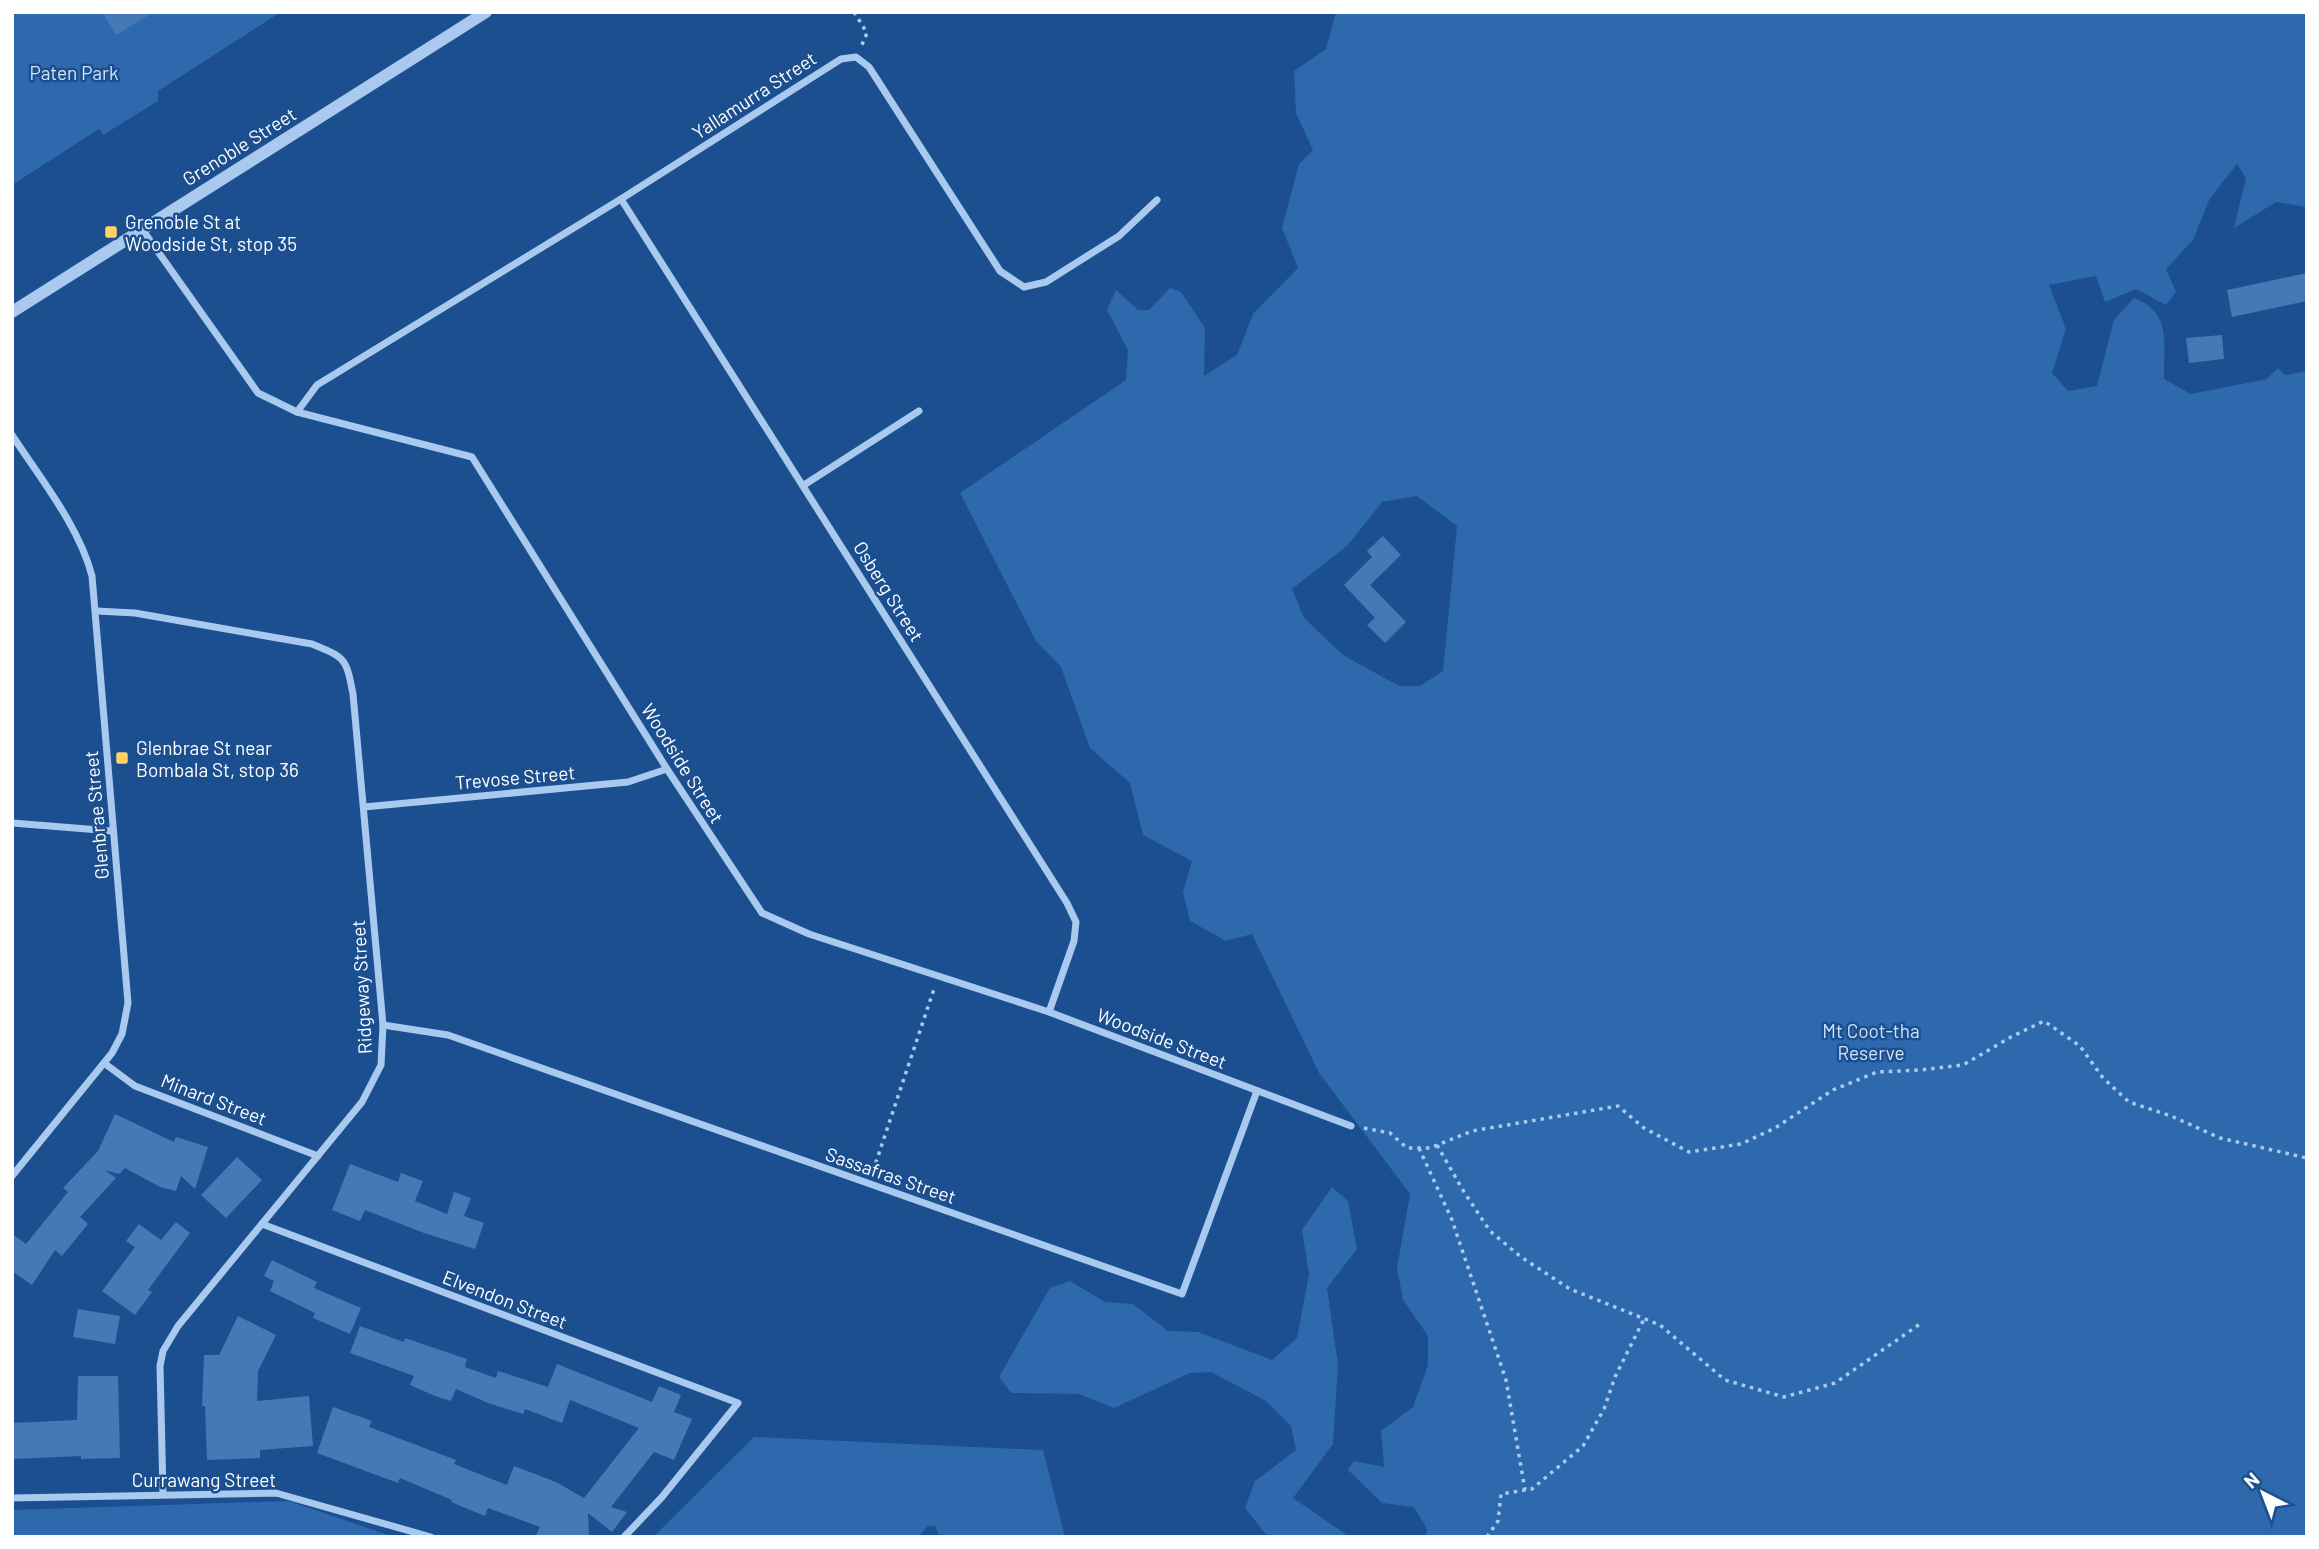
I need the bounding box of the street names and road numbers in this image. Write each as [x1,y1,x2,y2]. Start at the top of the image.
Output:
street label: Yallamurra Street [688,46,820,144]
street label: Grenoble Street [178,102,300,190]
street label: Osberg Street [849,537,929,645]
street label: Woodside Street [637,699,729,827]
street label: Glenbrae Street [79,750,113,880]
street label: Trevose Street [454,760,576,794]
street label: Ridgeway Street [346,919,376,1055]
street label: Woodside Street [1094,1003,1230,1073]
street label: Minard Street [158,1068,270,1130]
street label: Sassafras Street [823,1142,959,1208]
street label: Elvendon Street [440,1265,570,1333]
street label: Currawang Street [132,1468,276,1491]

